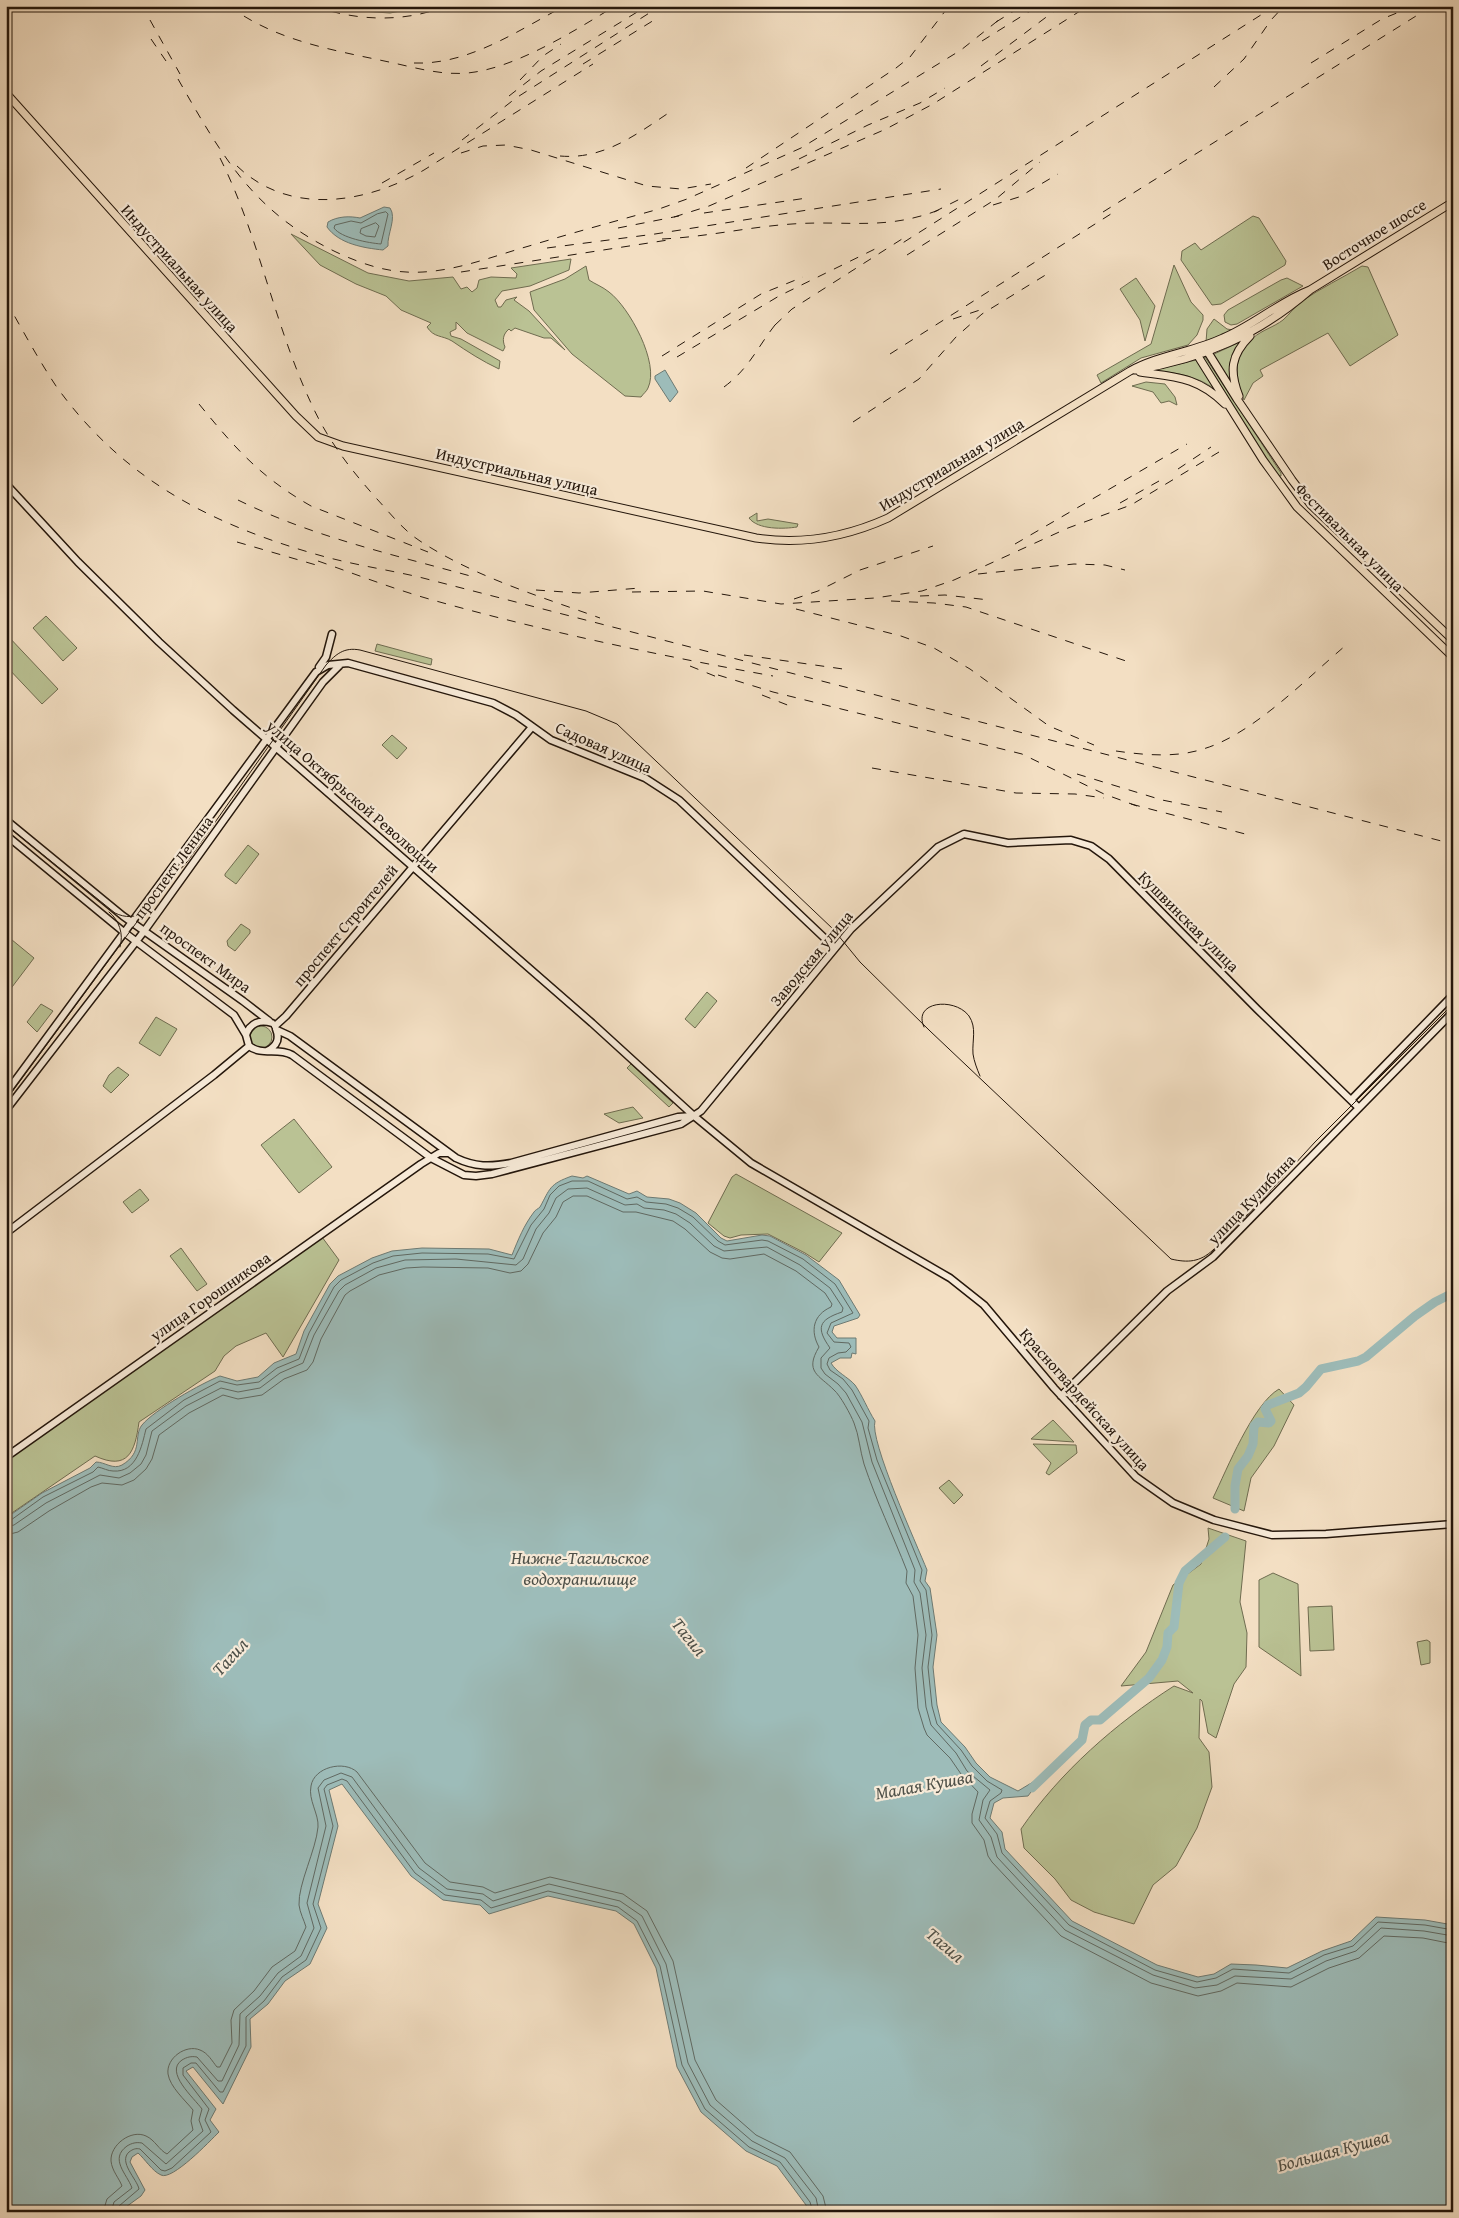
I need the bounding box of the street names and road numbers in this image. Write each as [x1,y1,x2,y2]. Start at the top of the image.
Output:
street label: Восточное шоссе [1317,192,1431,276]
street label: Индустриальная улица [116,198,245,338]
street label: Индустриальная улица [874,411,1028,517]
street label: Индустриальная улица [434,441,601,501]
street label: Фестивальная улица [1290,477,1410,597]
street label: улица Октябрьской Революции [260,713,445,878]
street label: Садовая улица [552,715,656,779]
street label: проспект Ленина [127,810,219,924]
street label: проспект Строителей [287,858,404,991]
street label: Кушвинская улица [1133,865,1245,977]
street label: Заводская улица [764,905,859,1011]
street label: проспект Мира [155,916,257,998]
street label: улица Кулибина [1201,1148,1301,1250]
street label: улица Горошникова [144,1245,275,1347]
street label: Красногвардейская улица [1014,1322,1156,1476]

